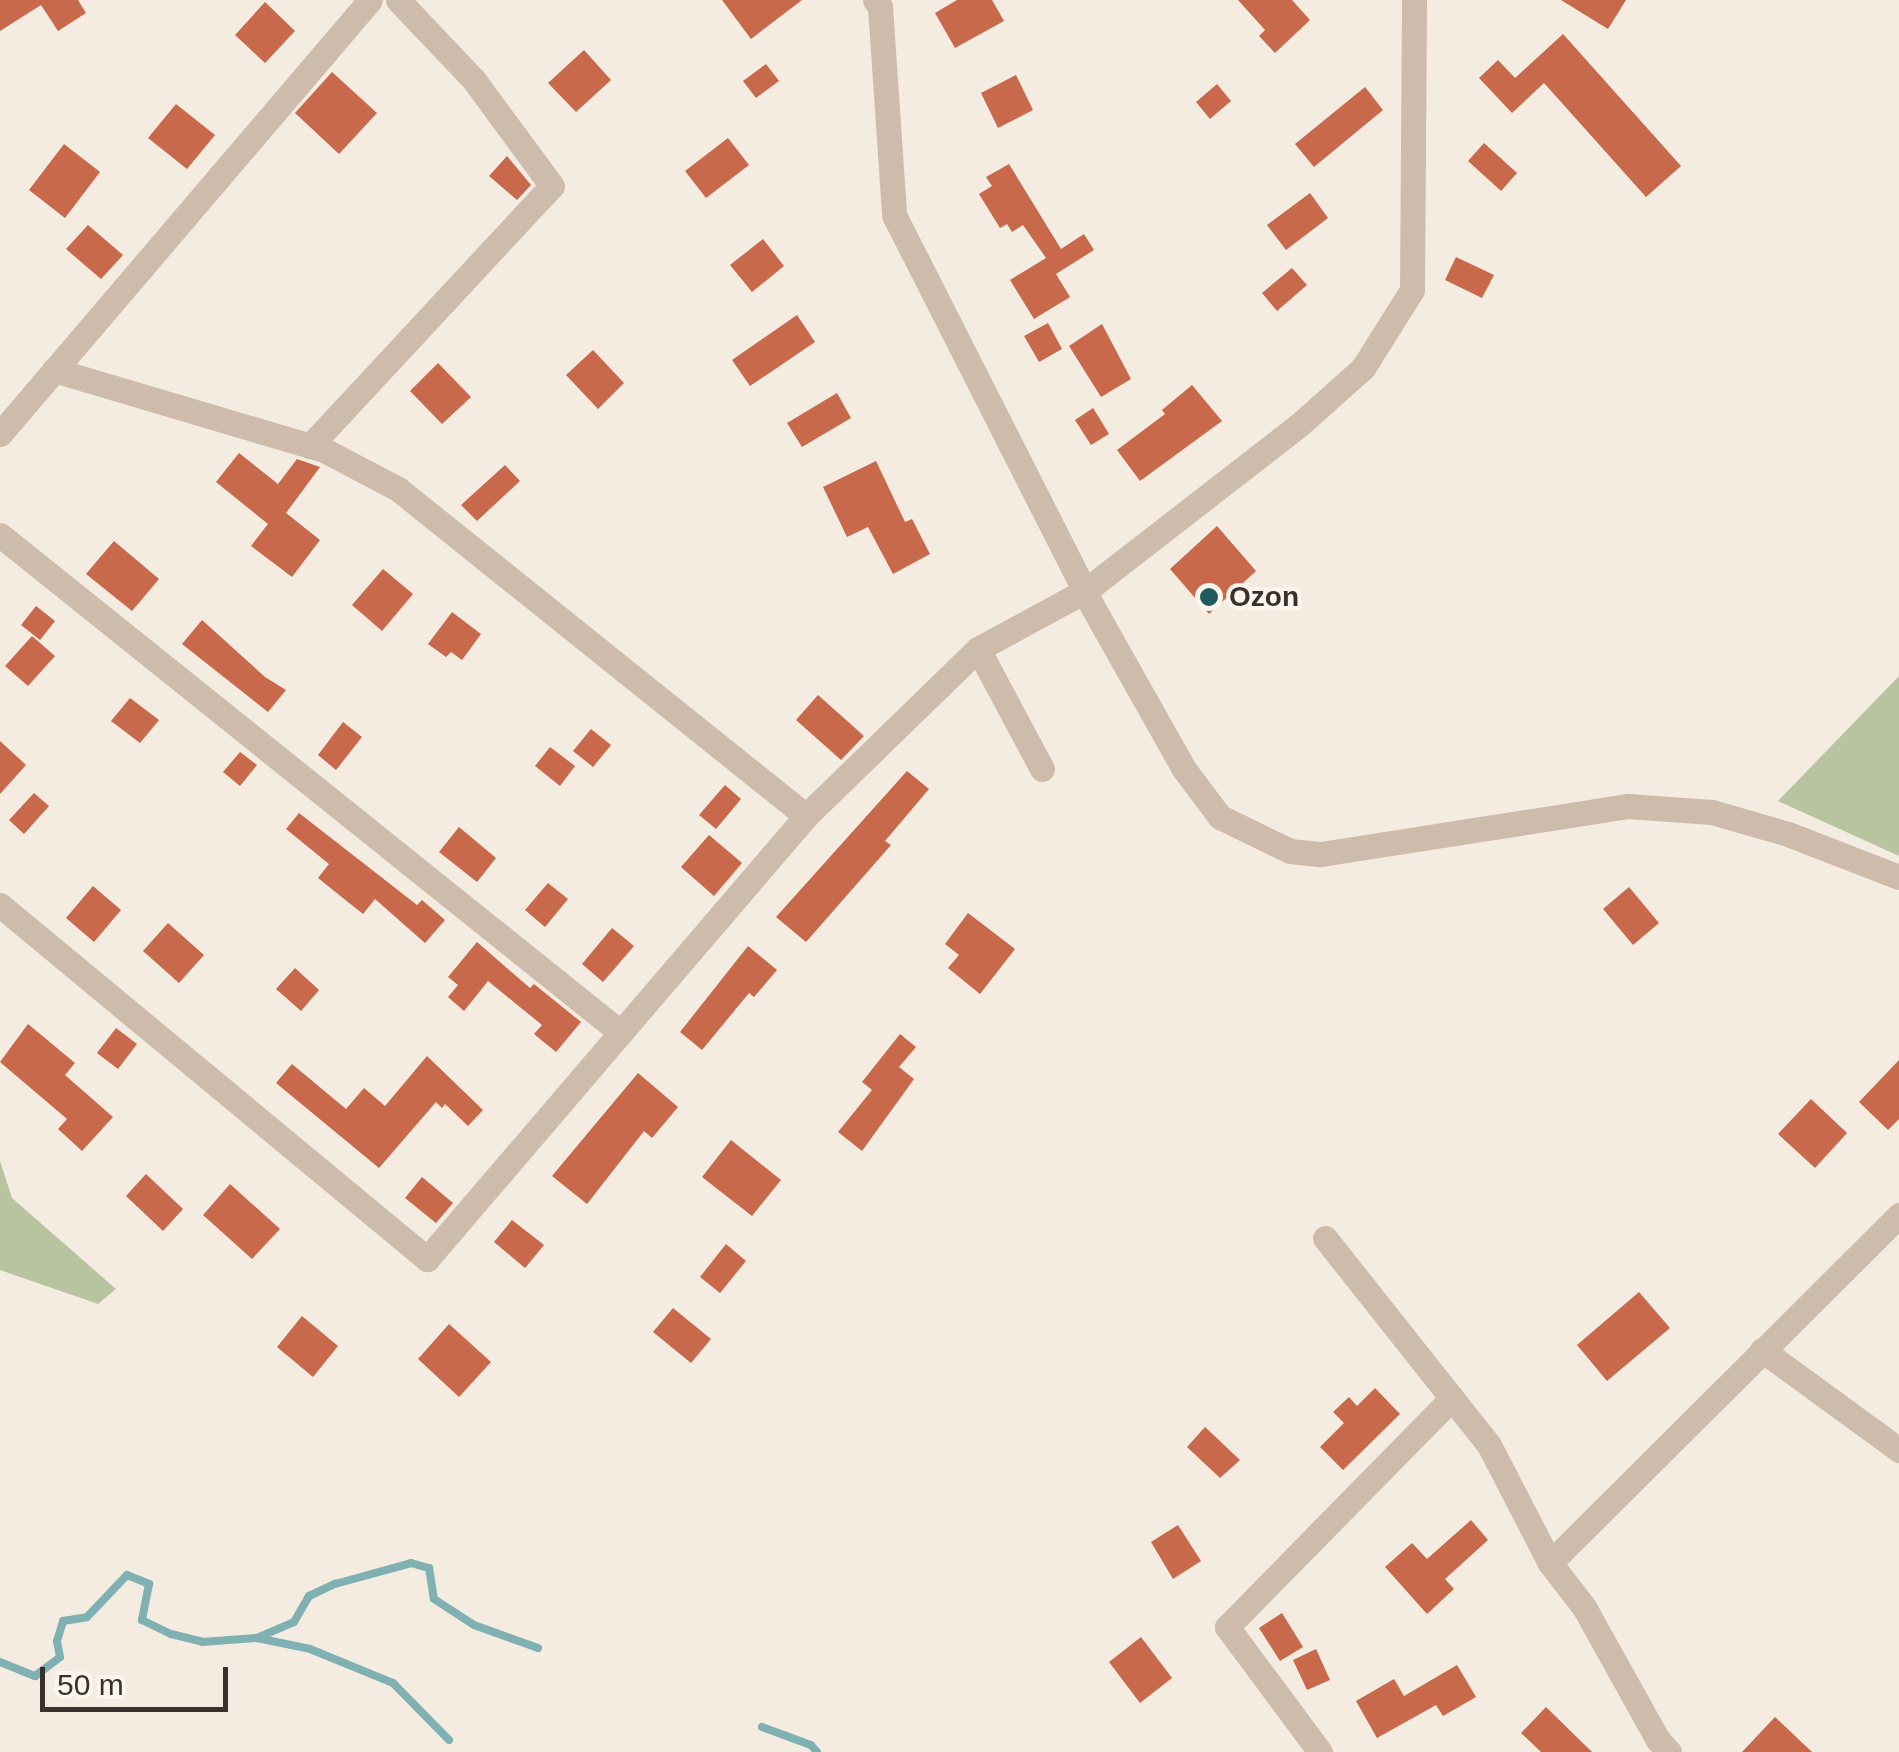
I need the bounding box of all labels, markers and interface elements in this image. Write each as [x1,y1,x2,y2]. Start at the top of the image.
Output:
place label: Ozon [1229,580,1299,614]
marker: Ozon [1198,586,1220,608]
scale bar [45,1647,232,1709]
text: 50 m [57,1668,124,1701]

